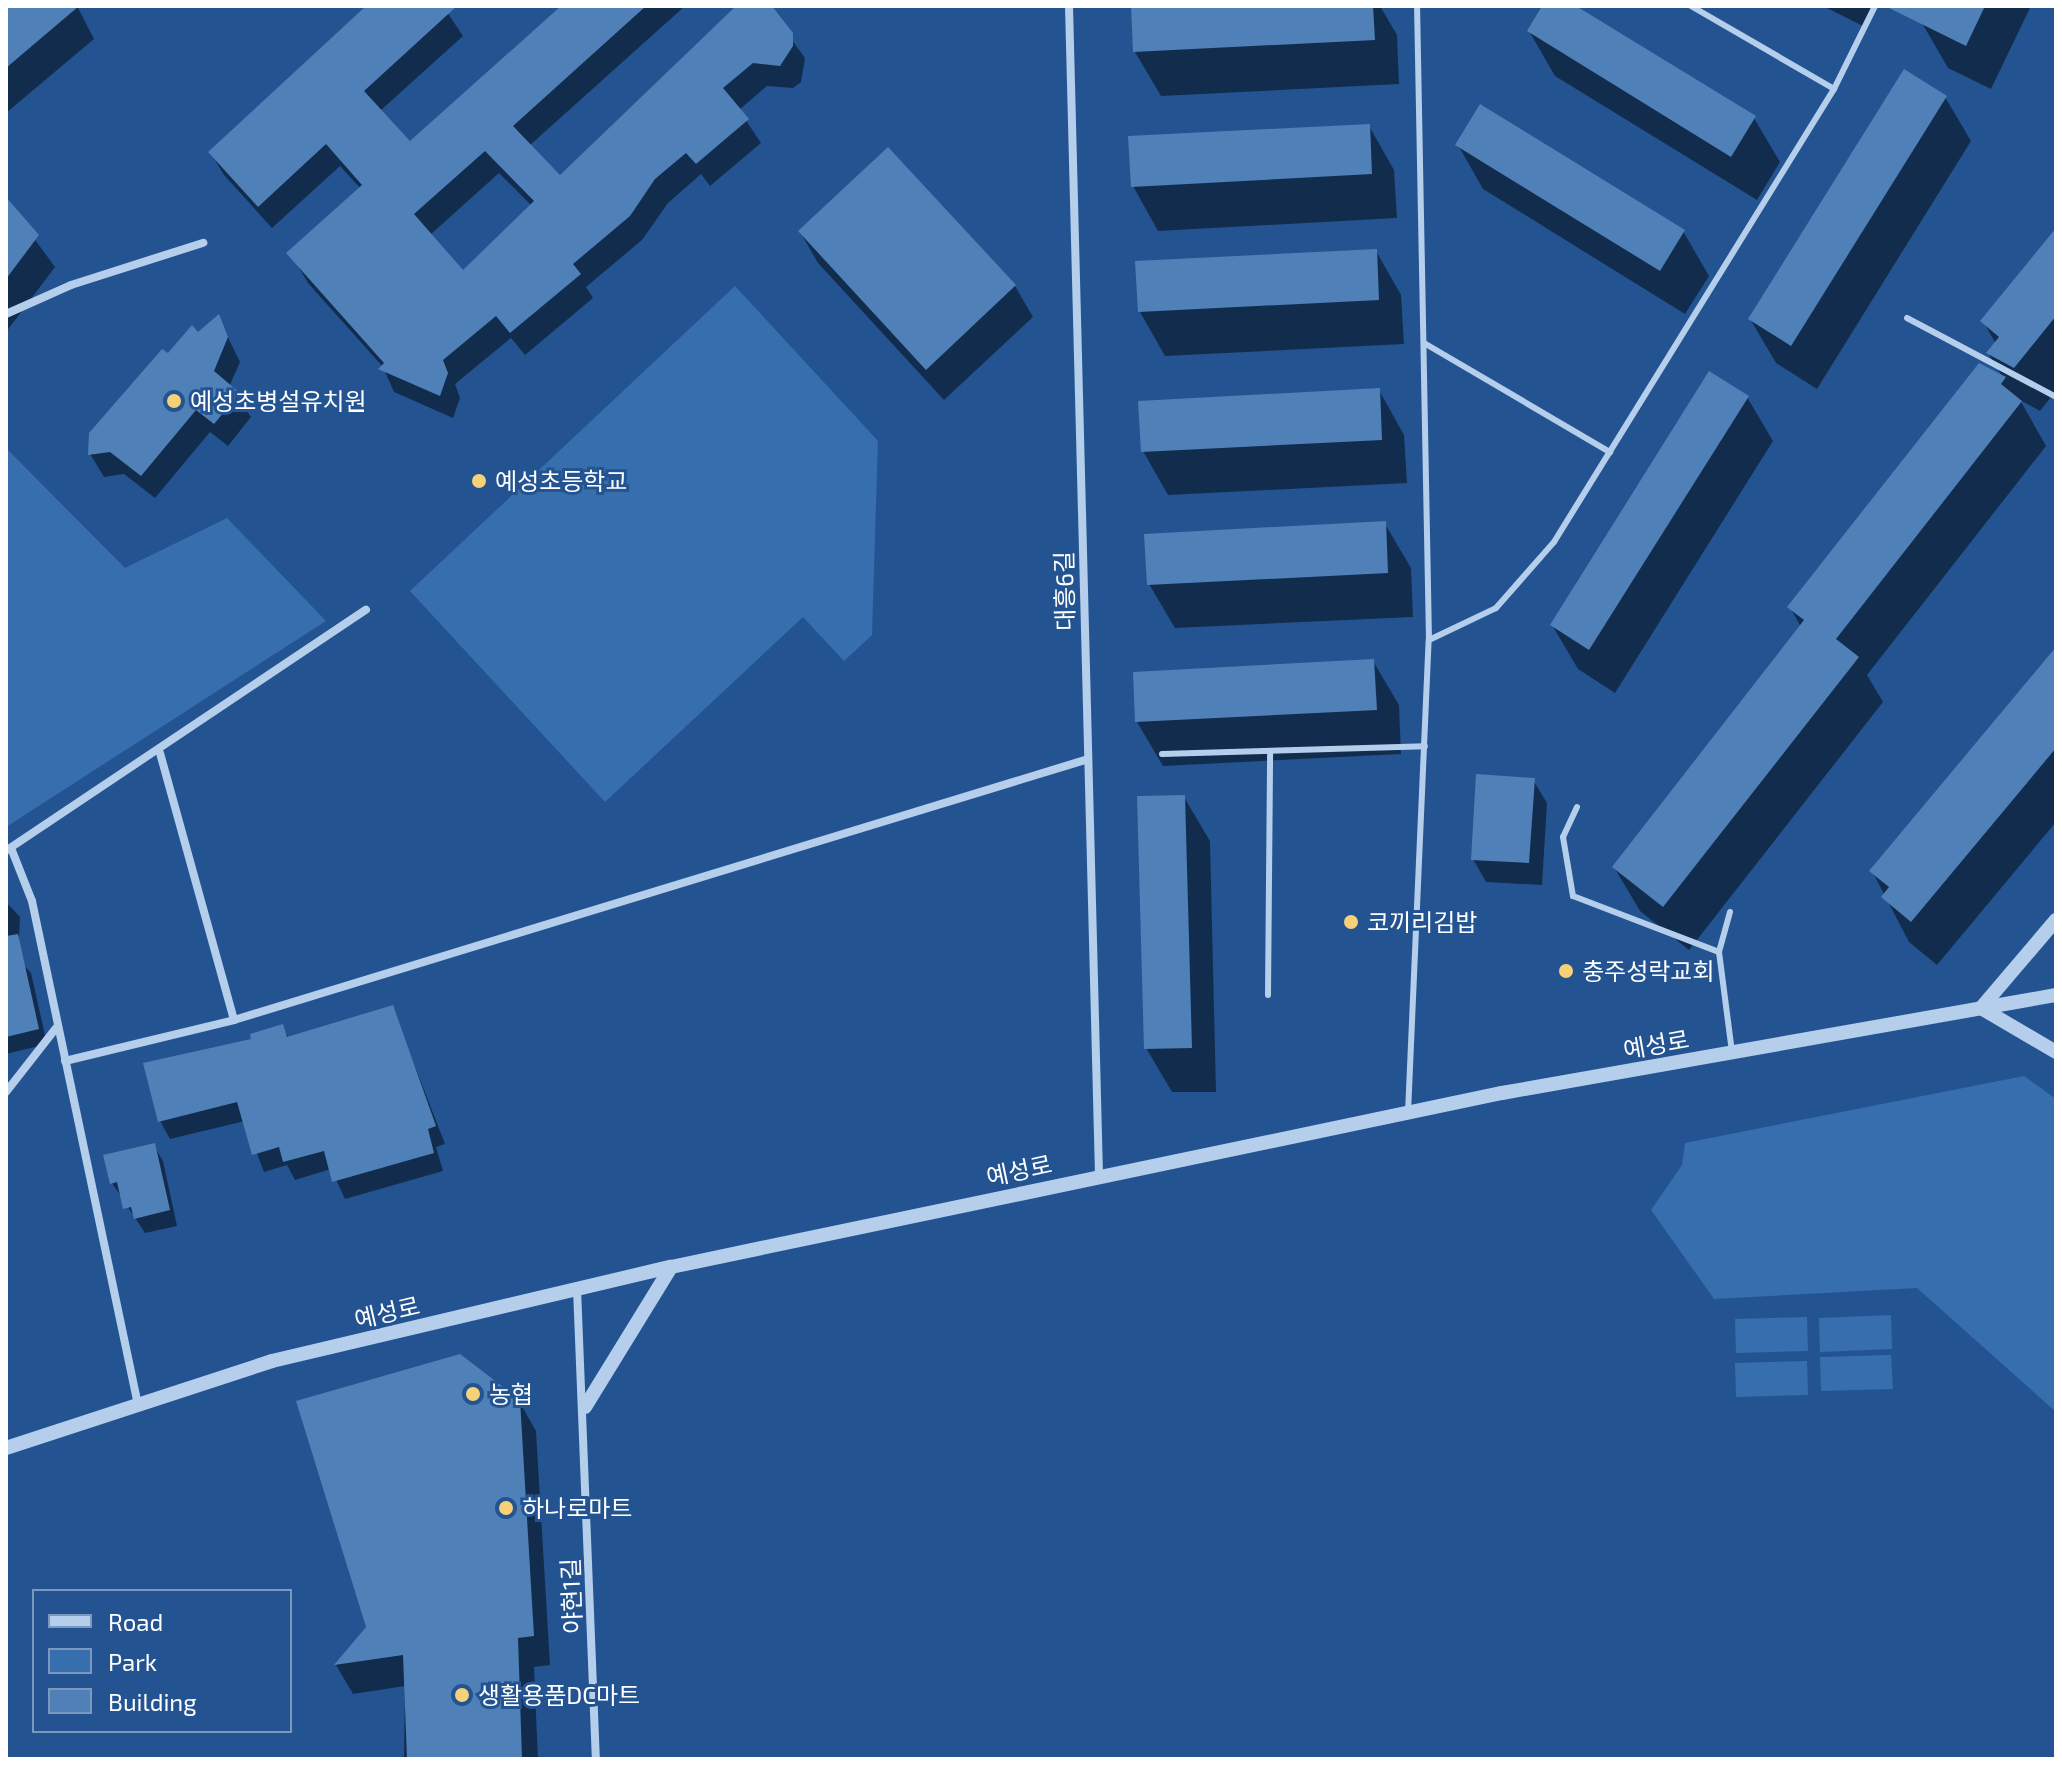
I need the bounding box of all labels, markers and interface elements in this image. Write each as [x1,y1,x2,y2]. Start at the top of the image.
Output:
place label: 예성초병설유치원 [190,387,367,415]
marker: 예성초병설유치원 [165,392,183,410]
place label: 예성초등학교 [495,467,627,495]
marker: 예성초등학교 [470,472,488,490]
street label: 대흥6길 [1049,551,1079,631]
place label: 코끼리김밥 [1367,908,1477,936]
marker: 코끼리김밥 [1342,913,1360,931]
place label: 충주성락교회 [1582,957,1714,985]
marker: 충주성락교회 [1557,962,1575,980]
street label: 예성로 [1621,1024,1691,1064]
street label: 예성로 [984,1149,1054,1191]
street label: 예성로 [351,1291,423,1333]
place label: 농협 [489,1380,533,1408]
marker: 농협 [464,1385,482,1403]
place label: 하나로마트 [522,1494,632,1522]
marker: 하나로마트 [497,1499,515,1517]
street label: 야현1길 [555,1558,587,1634]
legend [32,1589,292,1733]
text: Road [108,1607,163,1636]
text: Park [108,1647,157,1676]
place label: 생활용품DC마트 [478,1681,640,1709]
marker: 생활용품DC마트 [453,1686,471,1704]
text: Building [108,1687,197,1716]

